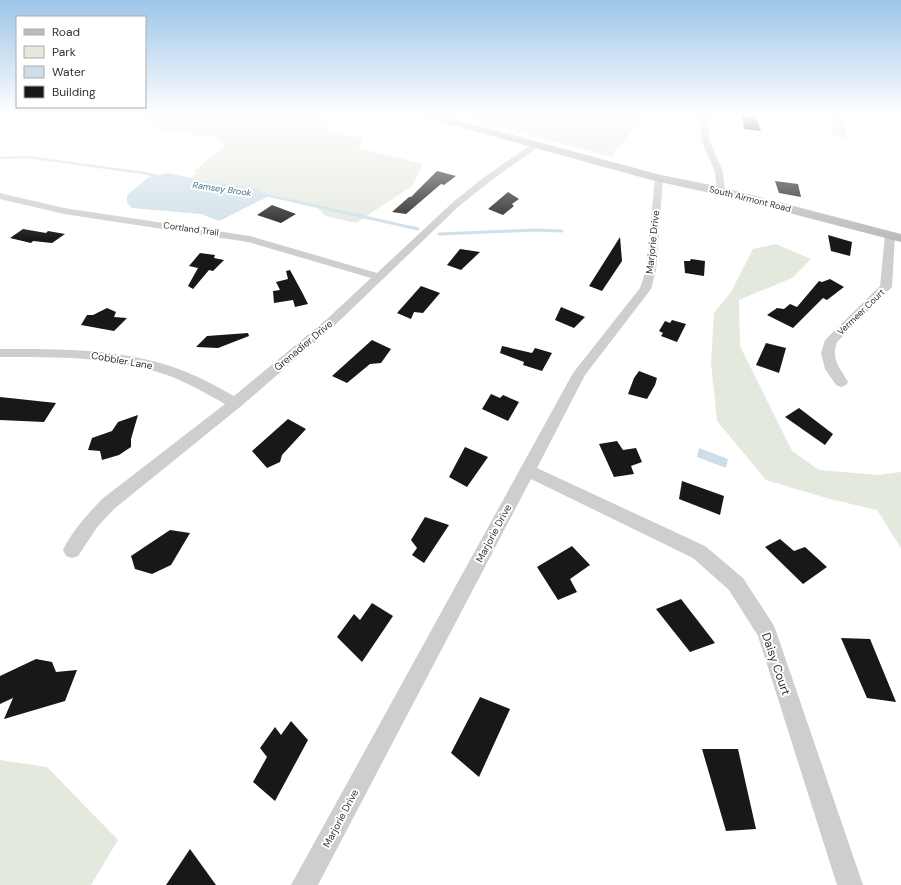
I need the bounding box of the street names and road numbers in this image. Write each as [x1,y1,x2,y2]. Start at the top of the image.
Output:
street label: South Airmont Road [708,183,792,215]
street label: Marjorie Drive [643,209,662,275]
street label: Cortland Trail [163,219,219,239]
street label: Vermeer Court [835,286,888,338]
street label: Grenadier Drive [271,317,335,374]
street label: Cobbler Lane [90,349,154,372]
street label: Marjorie Drive [473,502,514,565]
street label: Daisy Court [758,631,794,698]
street label: Marjorie Drive [320,787,361,850]

